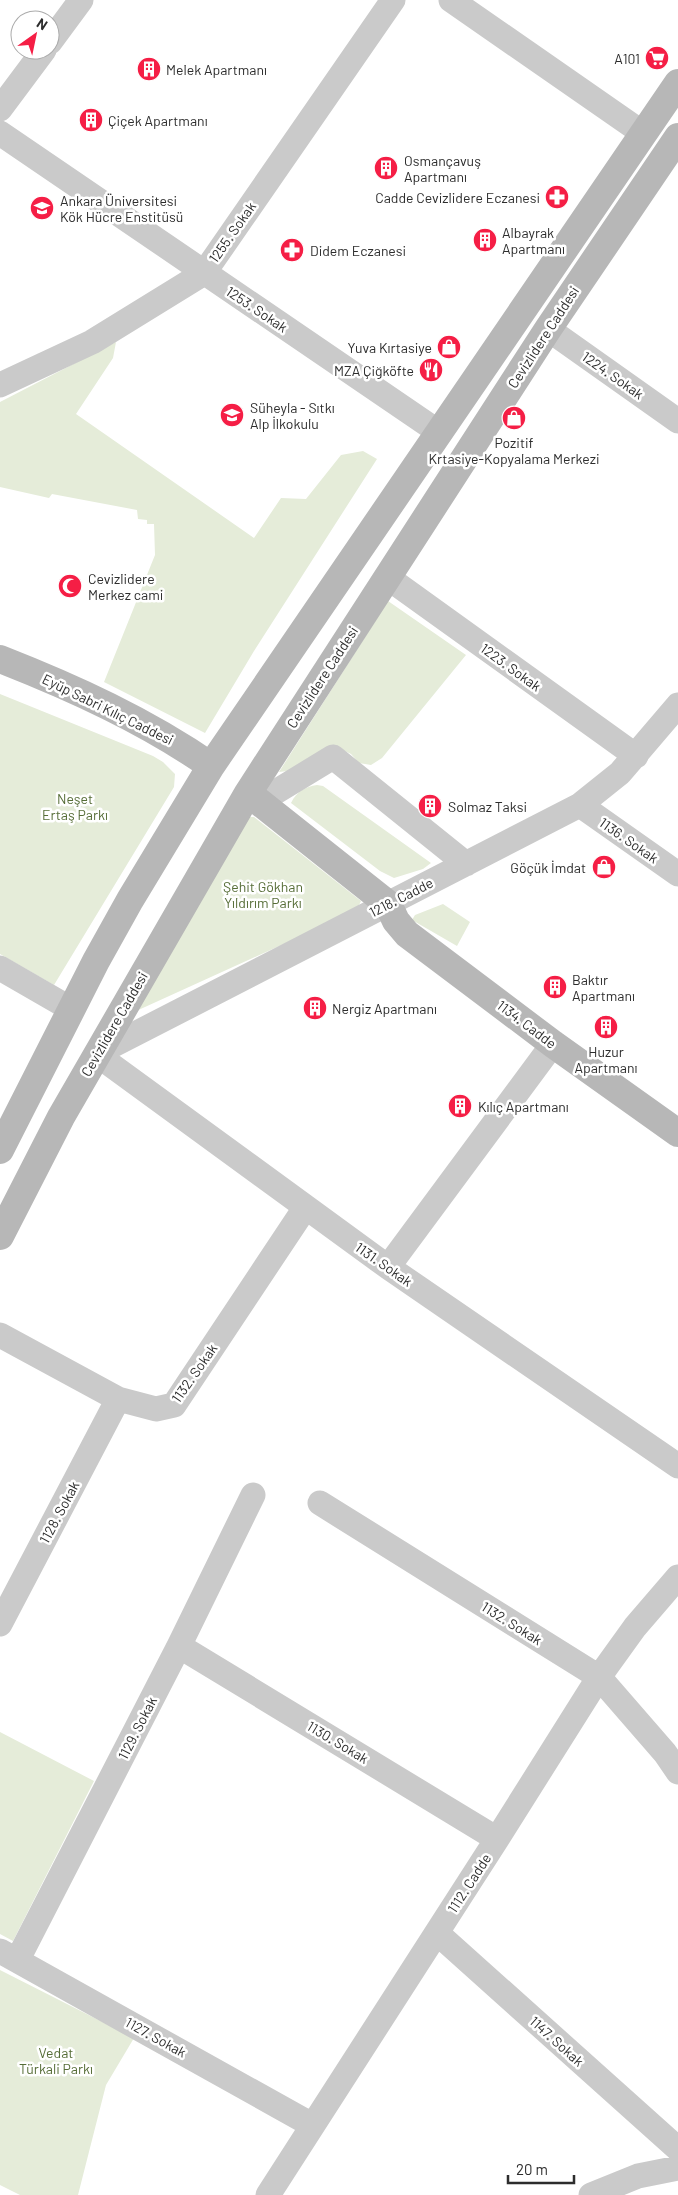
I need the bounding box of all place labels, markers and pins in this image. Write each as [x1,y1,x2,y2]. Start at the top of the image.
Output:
supermarket icon: A101 [644,45,670,71]
place label: A101 [614,50,640,67]
building icon: Melek Apartmanı [136,56,162,82]
place label: Melek Apartmanı [166,61,267,78]
building icon: Çiçek Apartmanı [78,107,104,133]
place label: Çiçek Apartmanı [108,112,208,129]
place label: Osmançavuş Apartmanı [404,152,481,185]
building icon: Osmançavuş Apartmanı [373,155,399,181]
pharmacy icon: Cadde Cevizlidere Eczanesi [544,184,570,210]
place label: Cadde Cevizlidere Eczanesi [375,189,540,206]
place label: Ankara Üniversitesi Kök Hücre Enstitüsü [60,192,183,225]
school or university icon: Ankara Üniversitesi Kök Hücre Enstitüsü [29,195,55,221]
place label: Albayrak Apartmanı [502,224,565,257]
building icon: Albayrak Apartmanı [472,227,498,253]
pharmacy icon: Didem Eczanesi [279,237,305,263]
place label: Didem Eczanesi [310,242,406,259]
shop icon: Yuva Kırtasiye [436,334,462,360]
place label: Yuva Kırtasiye [347,339,432,356]
restaurant icon: MZA Çiğköfte [418,357,444,383]
place label: MZA Çiğköfte [334,362,414,379]
place label: Süheyla - Sıtkı Alp İlkokulu [250,399,335,432]
school or university icon: Süheyla - Sıtkı Alp İlkokulu [219,402,245,428]
shop icon: Pozitif Krtasiye-Kopyalama Merkezi [501,405,527,431]
place label: Pozitif Krtasiye-Kopyalama Merkezi [428,434,600,467]
place label: Cevizlidere Merkez cami [88,570,163,603]
mosque icon: Cevizlidere Merkez cami [57,573,83,599]
building icon: Solmaz Taksi [417,793,443,819]
place label: Solmaz Taksi [448,798,527,815]
shop icon: Göçük İmdat [591,854,617,880]
place label: Göçük İmdat [510,859,586,876]
place label: Baktır Apartmanı [572,971,635,1004]
building icon: Baktır Apartmanı [542,974,568,1000]
building icon: Nergiz Apartmanı [302,995,328,1021]
place label: Nergiz Apartmanı [332,1000,437,1017]
building icon: Huzur Apartmanı [593,1014,619,1040]
place label: Huzur Apartmanı [574,1043,638,1076]
building icon: Kılıç Apartmanı [447,1093,473,1119]
place label: Kılıç Apartmanı [478,1098,569,1115]

